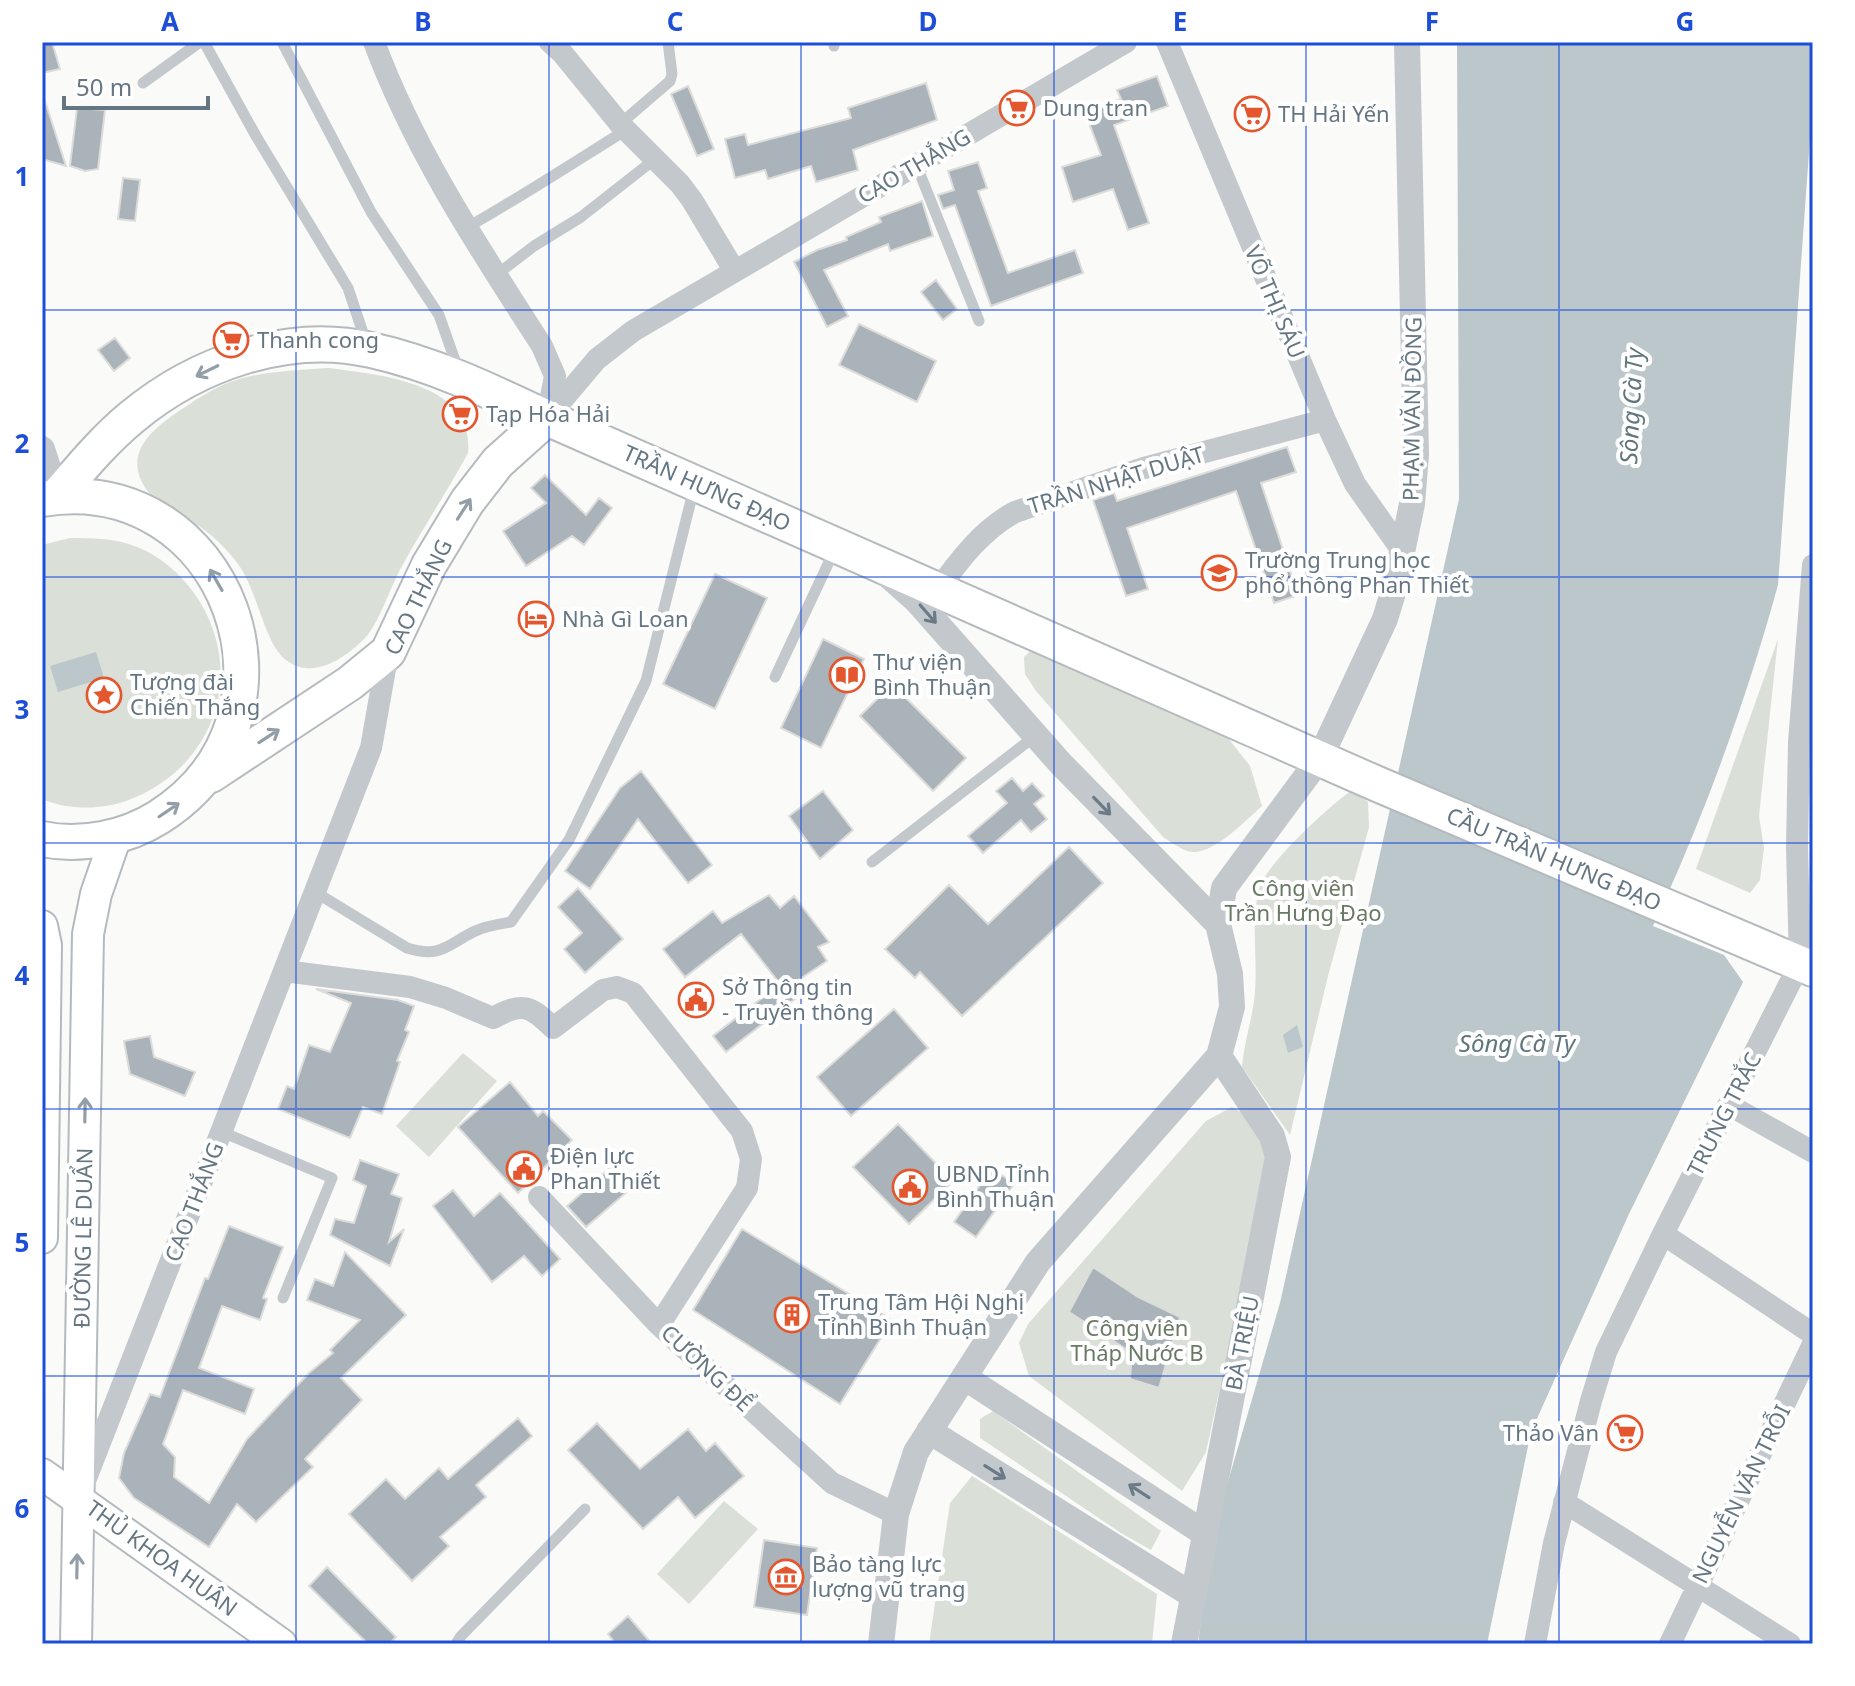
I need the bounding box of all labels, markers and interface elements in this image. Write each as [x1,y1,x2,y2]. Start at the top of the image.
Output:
text: A [161,3,179,39]
text: B [414,3,432,39]
text: C [667,3,683,39]
text: D [918,3,938,39]
text: E [1173,3,1187,39]
text: F [1425,3,1439,39]
text: G [1676,3,1694,39]
scale bar [64,60,208,110]
text: 50 m [76,70,132,103]
supermarket icon: Dung tran [998,89,1036,127]
place label: Dung tran [1043,92,1148,122]
supermarket icon: TH Hải Yến [1233,95,1271,133]
place label: TH Hải Yến [1278,98,1390,128]
street label: CAO THẮNG [852,121,975,210]
text: 1 [15,158,29,194]
street label: VÕ THỊ SÁU [1239,241,1313,363]
street label: PHẠM VĂN ĐỒNG [1394,317,1428,501]
supermarket icon: Thanh cong [212,321,250,359]
place label: Thanh cong [257,324,379,354]
water label: Sông Cà Ty [1611,345,1650,465]
one-way arrow [196,364,220,380]
supermarket icon: Tạp Hóa Hải [441,395,479,433]
place label: Tạp Hóa Hải [486,398,610,428]
text: 2 [15,425,30,461]
street label: TRẦN HƯNG ĐẠO [619,437,796,538]
street label: TRẦN NHẬT DUẬT [1024,438,1207,520]
one-way arrow [456,498,472,521]
street label: CAO THẮNG [376,533,458,660]
place label: Trường Trung học phổ thông Phan Thiết [1245,544,1469,599]
school or university icon: Trường Trung học phổ thông Phan Thiết [1200,554,1238,592]
one-way arrow [208,569,224,592]
hotel icon: Nhà Gì Loan [517,600,555,638]
place label: Nhà Gì Loan [562,603,689,633]
one-way arrow [919,603,937,623]
place label: Thư viện Bình Thuận [873,646,991,701]
library icon: Thư viện Bình Thuận [828,656,866,694]
place label: Tượng đài Chiến Thắng [130,666,260,721]
place icon: Tượng đài Chiến Thắng [85,676,123,714]
text: 3 [15,691,29,727]
one-way arrow [257,728,279,745]
one-way arrow [1093,796,1111,816]
street label: CẦU TRẦN HƯNG ĐẠO [1442,799,1666,917]
one-way arrow [157,802,180,818]
park label: Công viên Trần Hưng Đạo [1224,872,1382,927]
text: 4 [15,957,30,993]
place label: Sở Thông tin - Truyền thông [722,971,874,1026]
public building icon: Sở Thông tin - Truyền thông [677,981,715,1019]
water label: Sông Cà Ty [1459,1026,1577,1059]
street label: TRƯNG TRẮC [1679,1047,1767,1180]
one-way arrow [78,1097,93,1124]
street label: CAO THẮNG [157,1138,230,1266]
place label: Điện lực Phan Thiết [550,1140,660,1195]
street label: ĐƯỜNG LÊ DUẨN [65,1147,99,1329]
public building icon: Điện lực Phan Thiết [505,1150,543,1188]
place label: UBND Tỉnh Bình Thuận [936,1158,1054,1213]
public building icon: UBND Tỉnh Bình Thuận [891,1168,929,1206]
text: 5 [15,1224,29,1260]
place label: Trung Tâm Hội Nghị Tỉnh Bình Thuận [818,1286,1024,1341]
street label: BÀ TRIỆU [1217,1293,1265,1393]
building icon: Trung Tâm Hội Nghị Tỉnh Bình Thuận [773,1296,811,1334]
park label: Công viên Tháp Nước B [1070,1312,1204,1367]
street label: CƯỜNG ĐỂ [655,1317,760,1417]
street label: NGUYỄN VĂN TRỖI [1684,1399,1796,1588]
supermarket icon: Thảo Vân [1606,1414,1644,1452]
place label: Thảo Vân [1503,1417,1599,1447]
one-way arrow [983,1465,1006,1481]
one-way arrow [1128,1482,1150,1499]
text: 6 [15,1490,30,1526]
street label: THỦ KHOA HUÂN [81,1492,244,1622]
place label: Bảo tàng lực lượng vũ trang [812,1548,965,1603]
one-way arrow [70,1553,85,1580]
museum icon: Bảo tàng lực lượng vũ trang [767,1558,805,1596]

